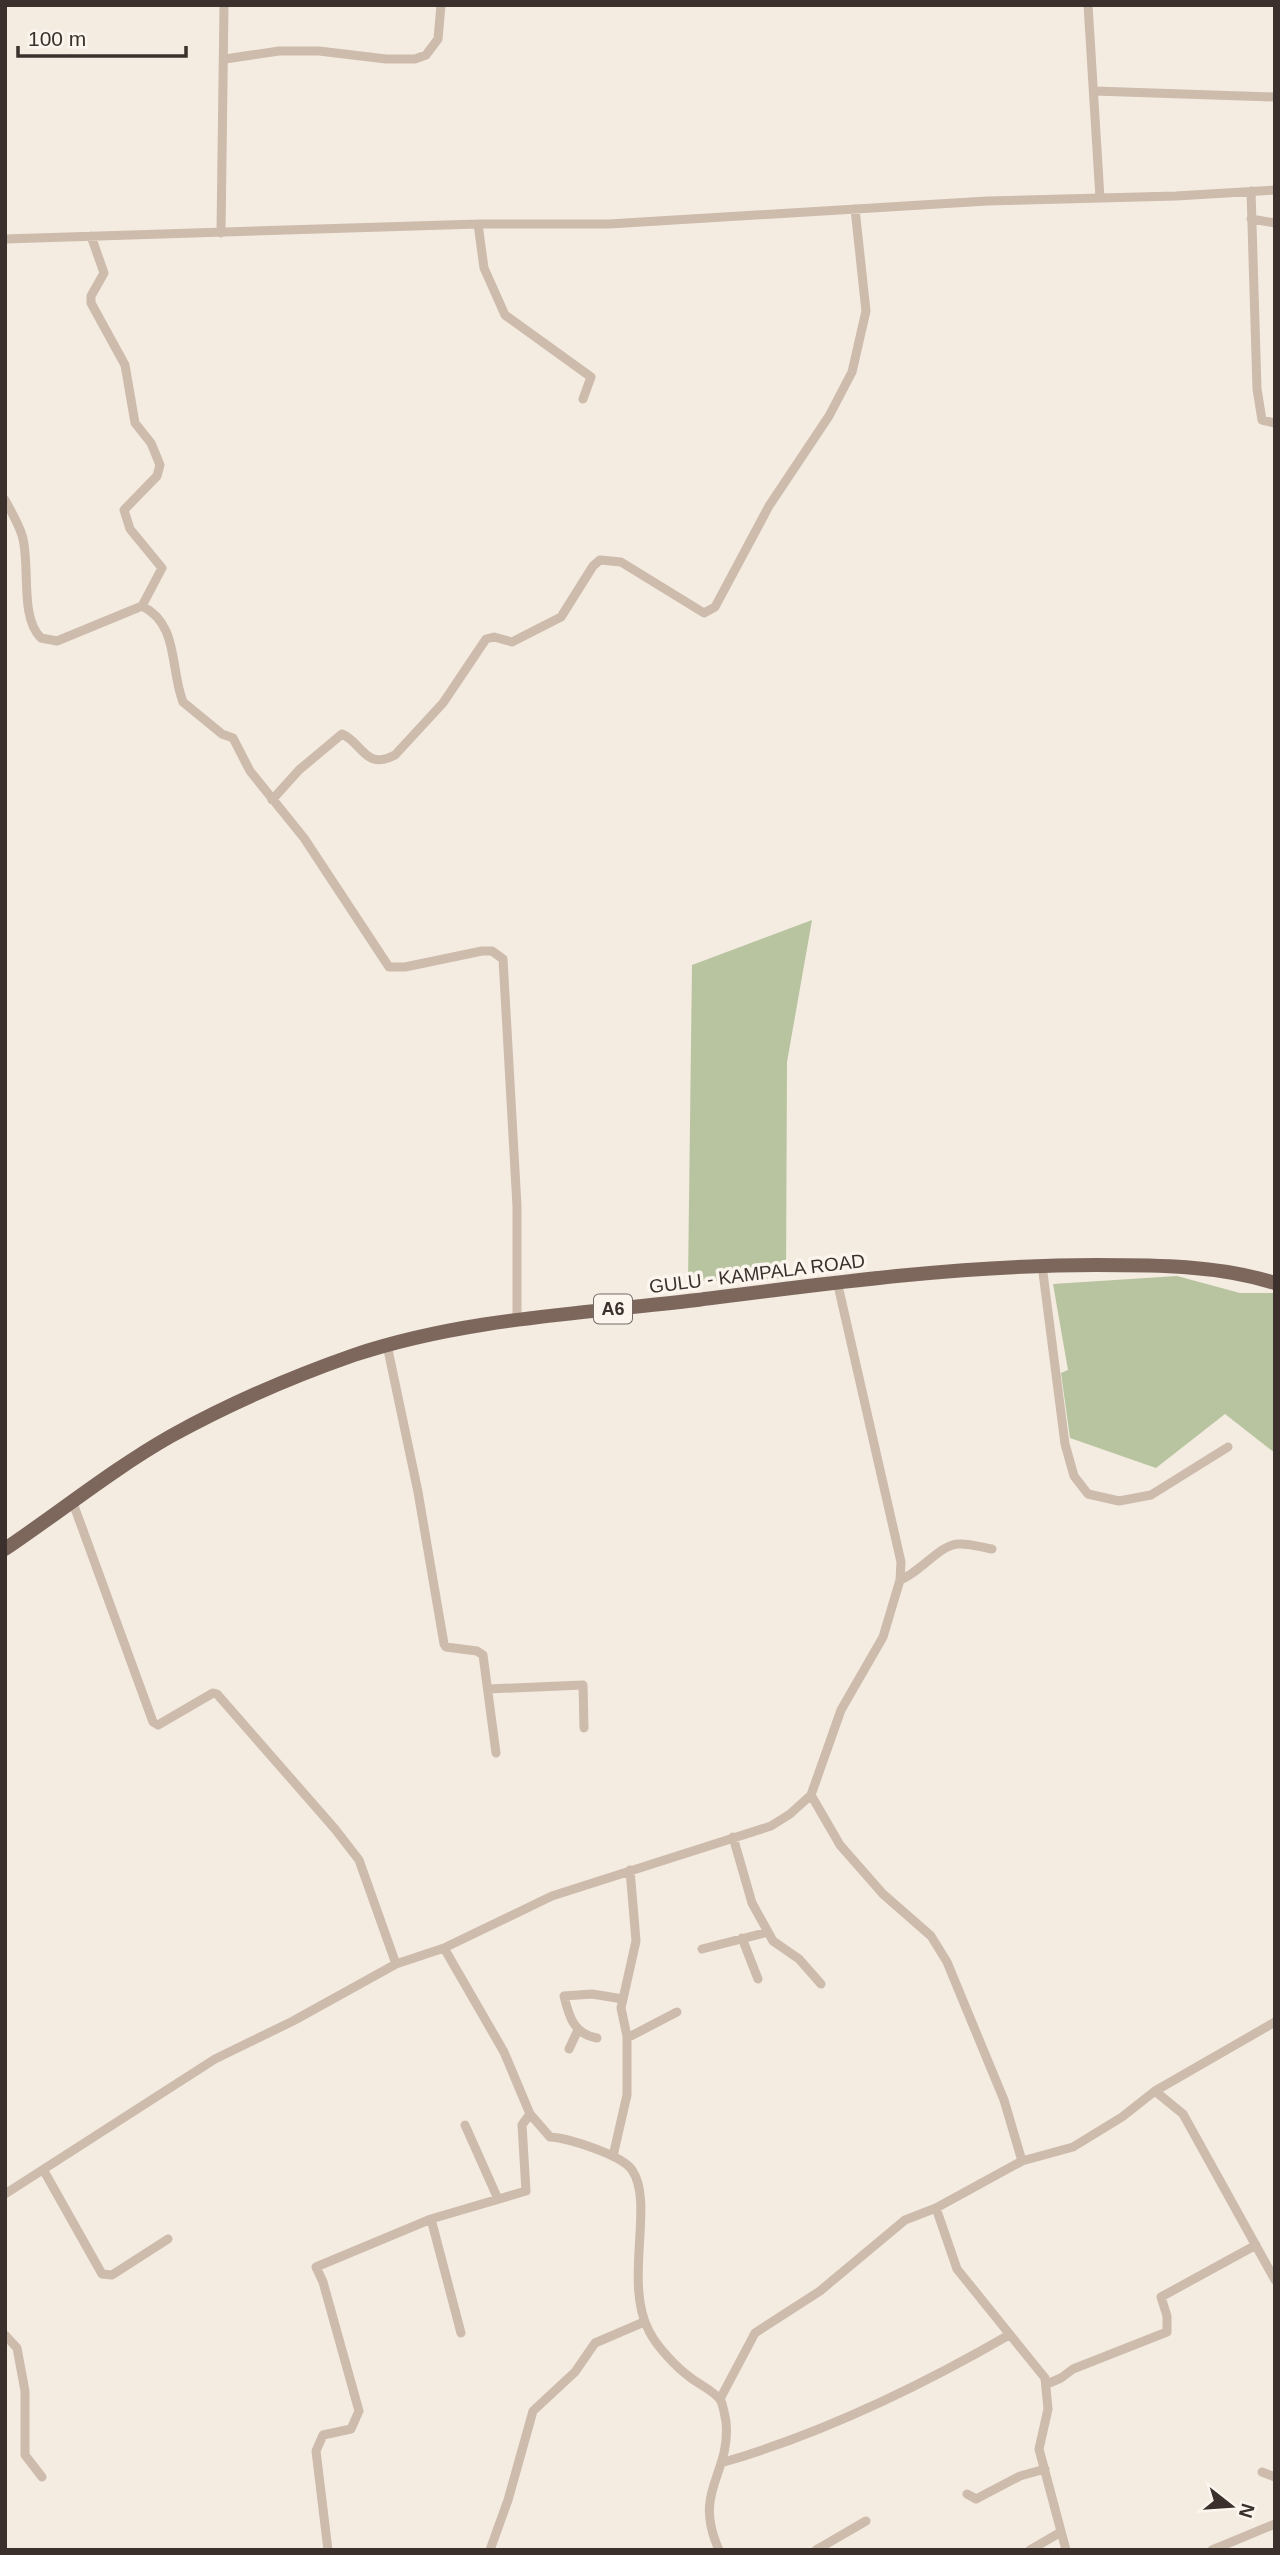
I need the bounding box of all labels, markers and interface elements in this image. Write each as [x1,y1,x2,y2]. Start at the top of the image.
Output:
scale bar [18,14,186,58]
text: 100 m [28,27,86,50]
street label: GULU - KAMPALA ROAD [648,1250,866,1297]
road number: A6 [594,1294,632,1324]
north arrow [1196,2471,1266,2541]
text: N [1235,2501,1259,2520]

